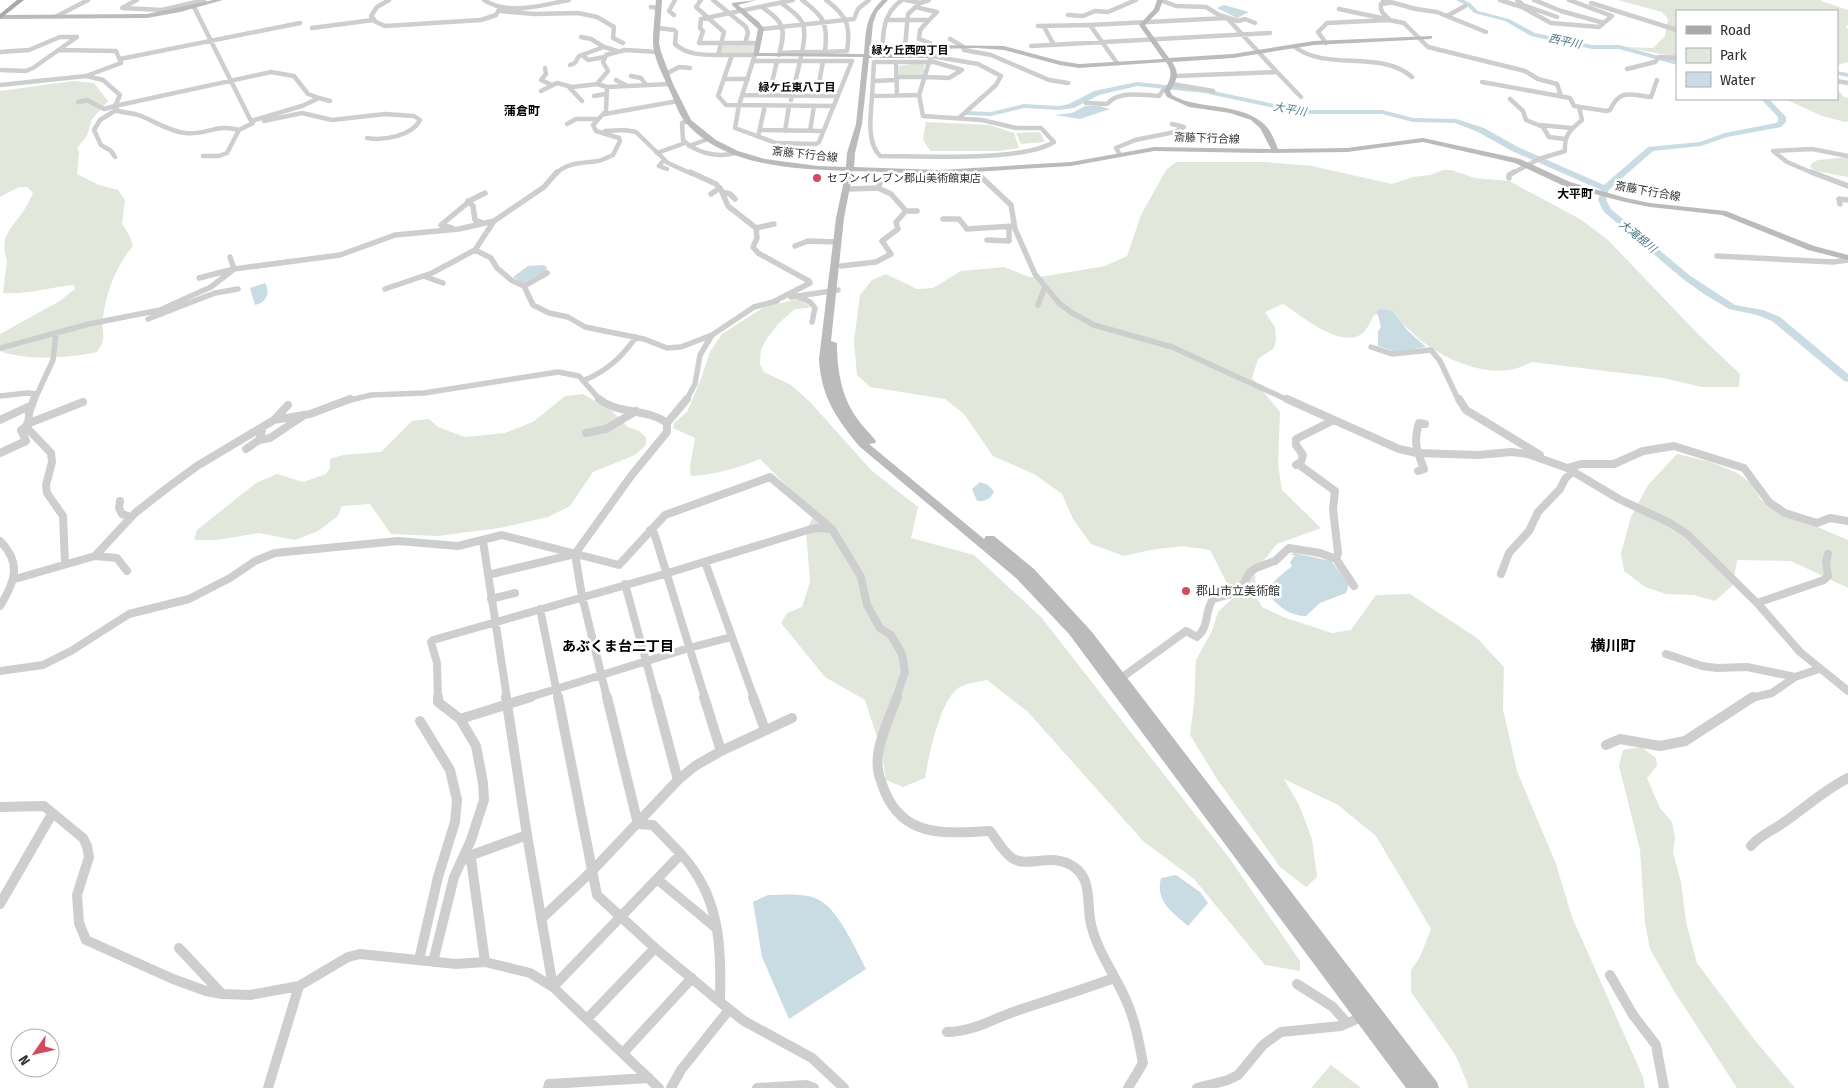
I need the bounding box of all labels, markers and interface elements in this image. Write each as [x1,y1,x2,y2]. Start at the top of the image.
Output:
legend [1676,10,1838,100]
text: Road [1720,21,1751,39]
water label: 西平川 [1547,32,1583,51]
district label: 緑ケ丘西四丁目 [872,44,949,57]
text: Park [1720,46,1747,64]
text: Water [1720,71,1756,89]
district label: 緑ケ丘東八丁目 [759,81,836,94]
water label: 大平川 [1273,100,1308,119]
district label: 蒲倉町 [504,104,540,118]
street label: 斎藤下行合線 [1174,131,1240,146]
street label: 斎藤下行合線 [771,145,838,164]
marker: セブンイレブン郡山美術館東店 [811,172,823,184]
place label: セブンイレブン郡山美術館東店 [827,172,981,185]
street label: 斎藤下行合線 [1614,179,1682,204]
district label: 大平町 [1557,187,1593,201]
water label: 大滝根川 [1616,217,1660,256]
place label: 郡山市立美術館 [1196,584,1280,598]
marker: 郡山市立美術館 [1180,585,1192,597]
district label: 横川町 [1590,637,1636,655]
district label: あぶくま台二丁目 [562,638,674,655]
north arrow [10,1028,60,1078]
text: N [15,1052,34,1068]

